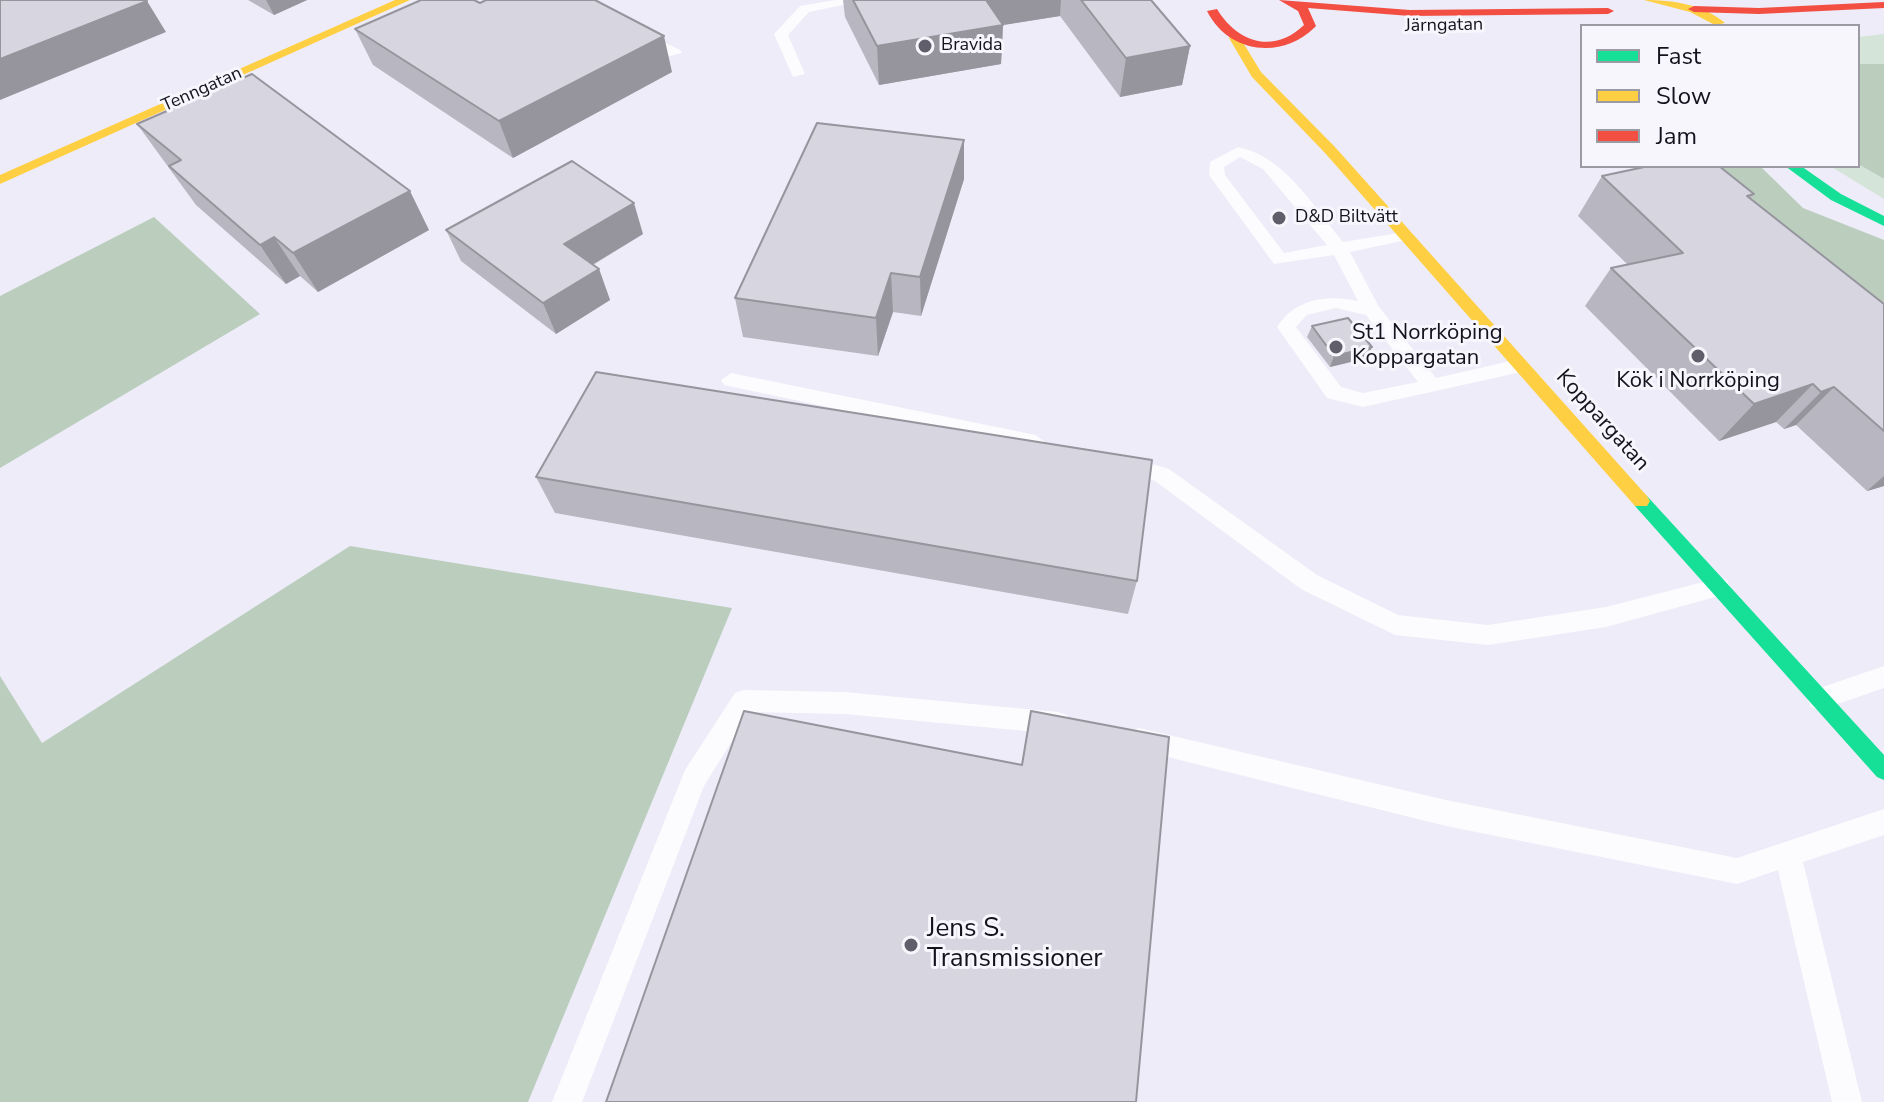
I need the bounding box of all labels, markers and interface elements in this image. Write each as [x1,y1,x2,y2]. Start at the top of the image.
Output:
street label: Järngatan [1405,15,1483,37]
legend [1580,24,1860,168]
place label: Bravida [941,35,1002,57]
marker: Bravida [916,37,934,55]
text: Fast [1656,40,1701,72]
street label: Tenngatan [158,63,246,117]
text: Slow [1656,80,1711,112]
text: Jam [1656,120,1697,152]
place label: D&D Biltvätt [1295,207,1398,229]
marker: D&D Biltvätt [1270,209,1288,227]
place label: St1 Norrköping Koppargatan [1352,321,1503,372]
marker: St1 Norrköping Koppargatan [1327,338,1345,356]
marker: Kök i Norrköping [1689,347,1707,365]
street label: Koppargatan [1550,365,1654,477]
place label: Kök i Norrköping [1616,369,1780,395]
place label: Jens S. Transmissioner [927,914,1103,976]
marker: Jens S. Transmissioner [902,936,920,954]

